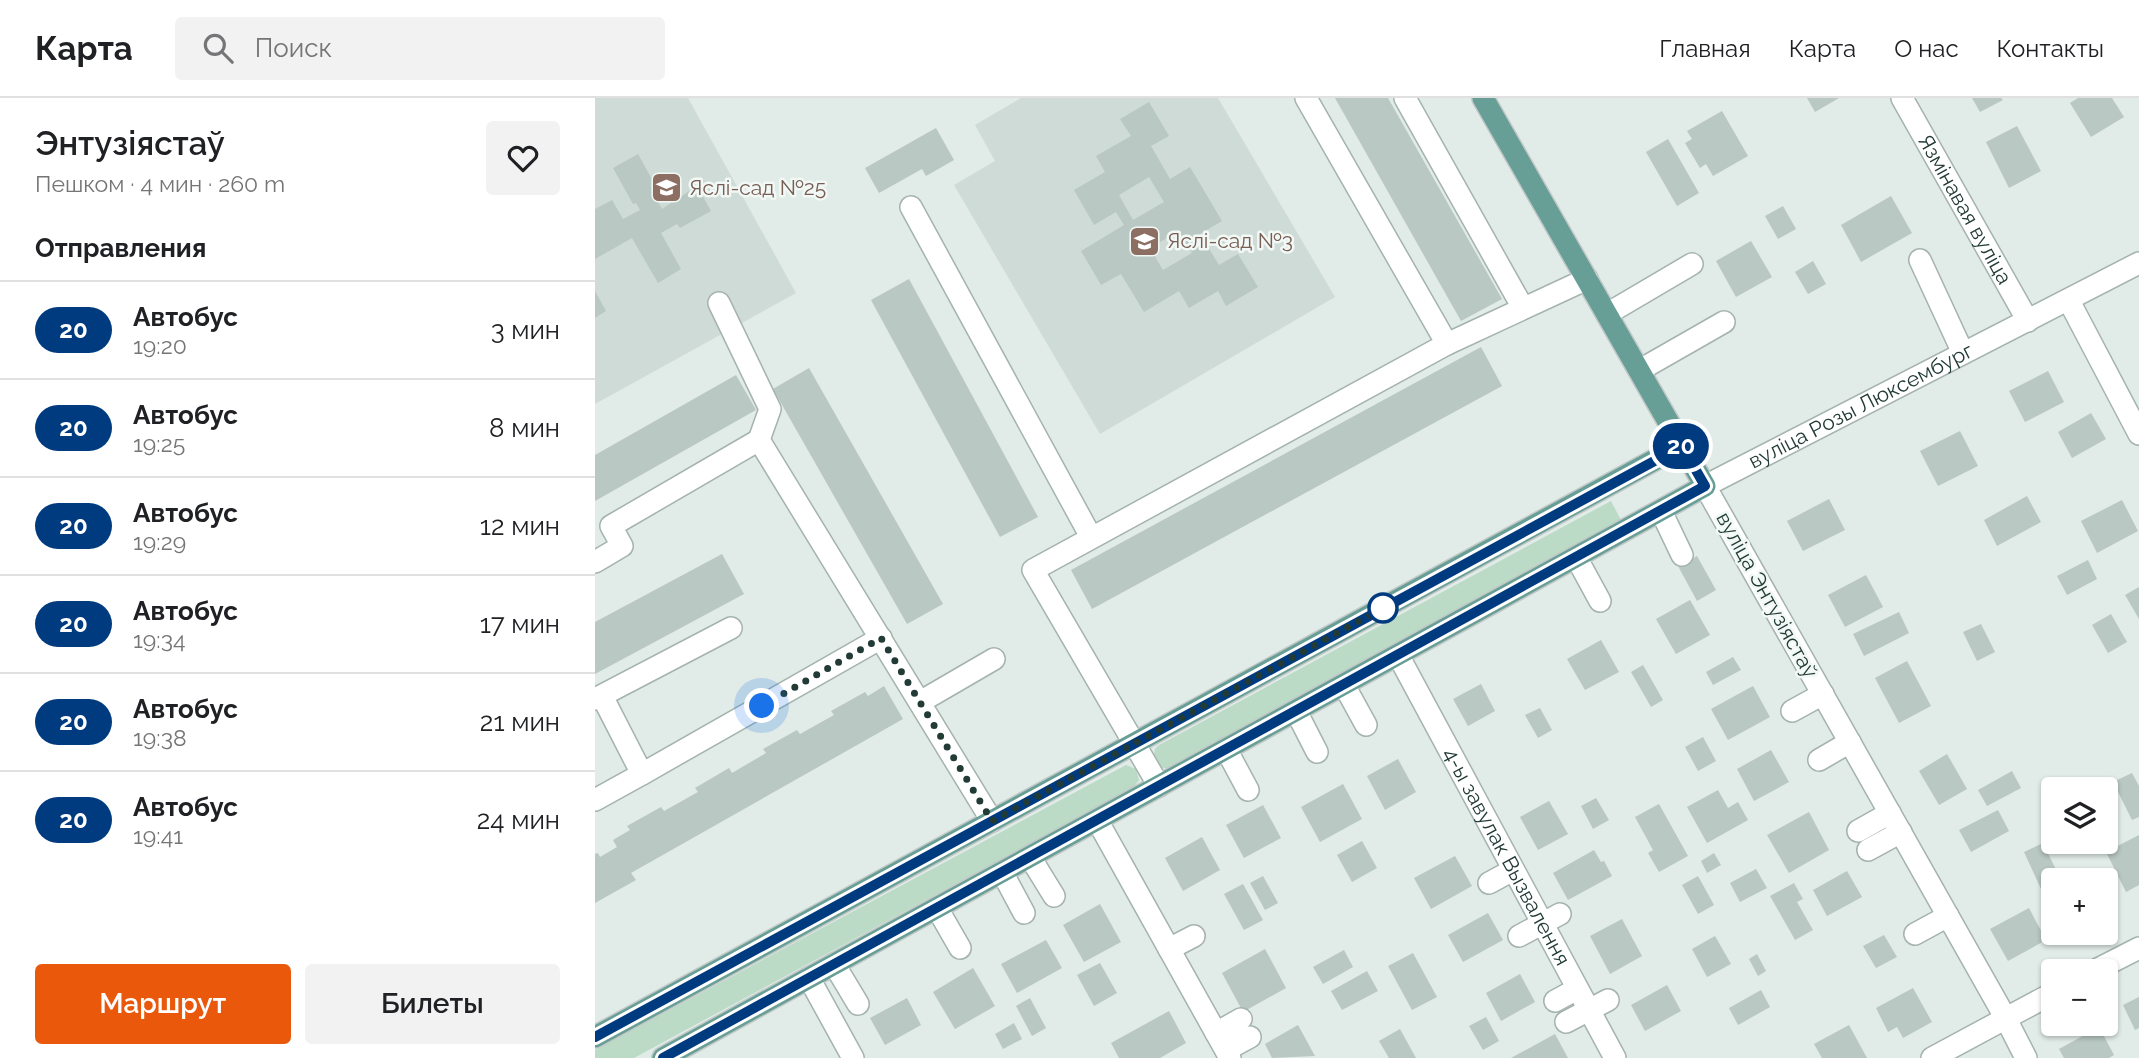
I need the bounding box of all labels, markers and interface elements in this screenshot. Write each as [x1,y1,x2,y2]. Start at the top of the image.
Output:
search box [175,17,665,80]
text: Карта [35,29,133,68]
icon: search [199,29,237,67]
text: Поиск [255,33,332,63]
text: Главная [1659,34,1751,63]
text: Карта [1789,34,1856,63]
text: О нас [1894,34,1959,63]
text: Контакты [1997,34,2104,63]
button: heart [486,121,560,195]
text: Энтузіястаў [35,124,225,163]
street label: Язмінавая вуліца [1913,130,2018,288]
text: Пешком · 4 мин · 260 m [35,170,285,197]
school or university icon: Яслі-сад №25 [649,171,683,205]
place label: Яслі-сад №25 [689,175,826,200]
school or university icon: Яслі-сад №3 [1127,224,1161,258]
place label: Яслі-сад №3 [1167,228,1293,253]
text: Отправления [35,233,206,263]
text: Автобус [133,302,238,332]
text: 20 [59,315,88,344]
text: 3 мин [491,315,560,345]
text: 19:20 [133,332,187,359]
street label: вуліца Розы Люксембург [1744,337,1977,474]
text: Автобус [133,400,238,430]
text: 20 [59,413,88,442]
text: 8 мин [489,413,560,443]
line badge: 20 [1649,423,1713,469]
text: 19:25 [133,430,185,457]
text: 20 [1667,431,1695,460]
text: Автобус [133,498,238,528]
street label: вуліца Энтузіястаў [1711,507,1823,682]
text: 20 [59,511,88,540]
text: 12 мин [480,511,560,541]
text: 19:29 [133,528,186,555]
unlabelled marker [1368,593,1398,623]
text: Автобус [133,596,238,626]
text: 20 [59,609,88,638]
text: 17 мин [480,609,560,639]
text: 19:34 [133,626,186,653]
your location [744,688,779,723]
text: Автобус [133,694,238,724]
text: 20 [59,707,88,736]
text: 21 мин [480,707,560,737]
text: 19:38 [133,724,187,751]
street label: 4-ы завулак Вызвалення [1438,743,1576,970]
map controls [2041,777,2118,1036]
button: layers [2041,777,2118,854]
text: Автобус [133,792,238,822]
text: 20 [59,805,88,834]
text: 24 мин [477,805,560,835]
text: 19:41 [133,822,183,849]
button: + [2041,868,2118,945]
button: − [2041,959,2118,1036]
button: Маршрут [35,964,291,1044]
button: Билеты [305,964,560,1044]

